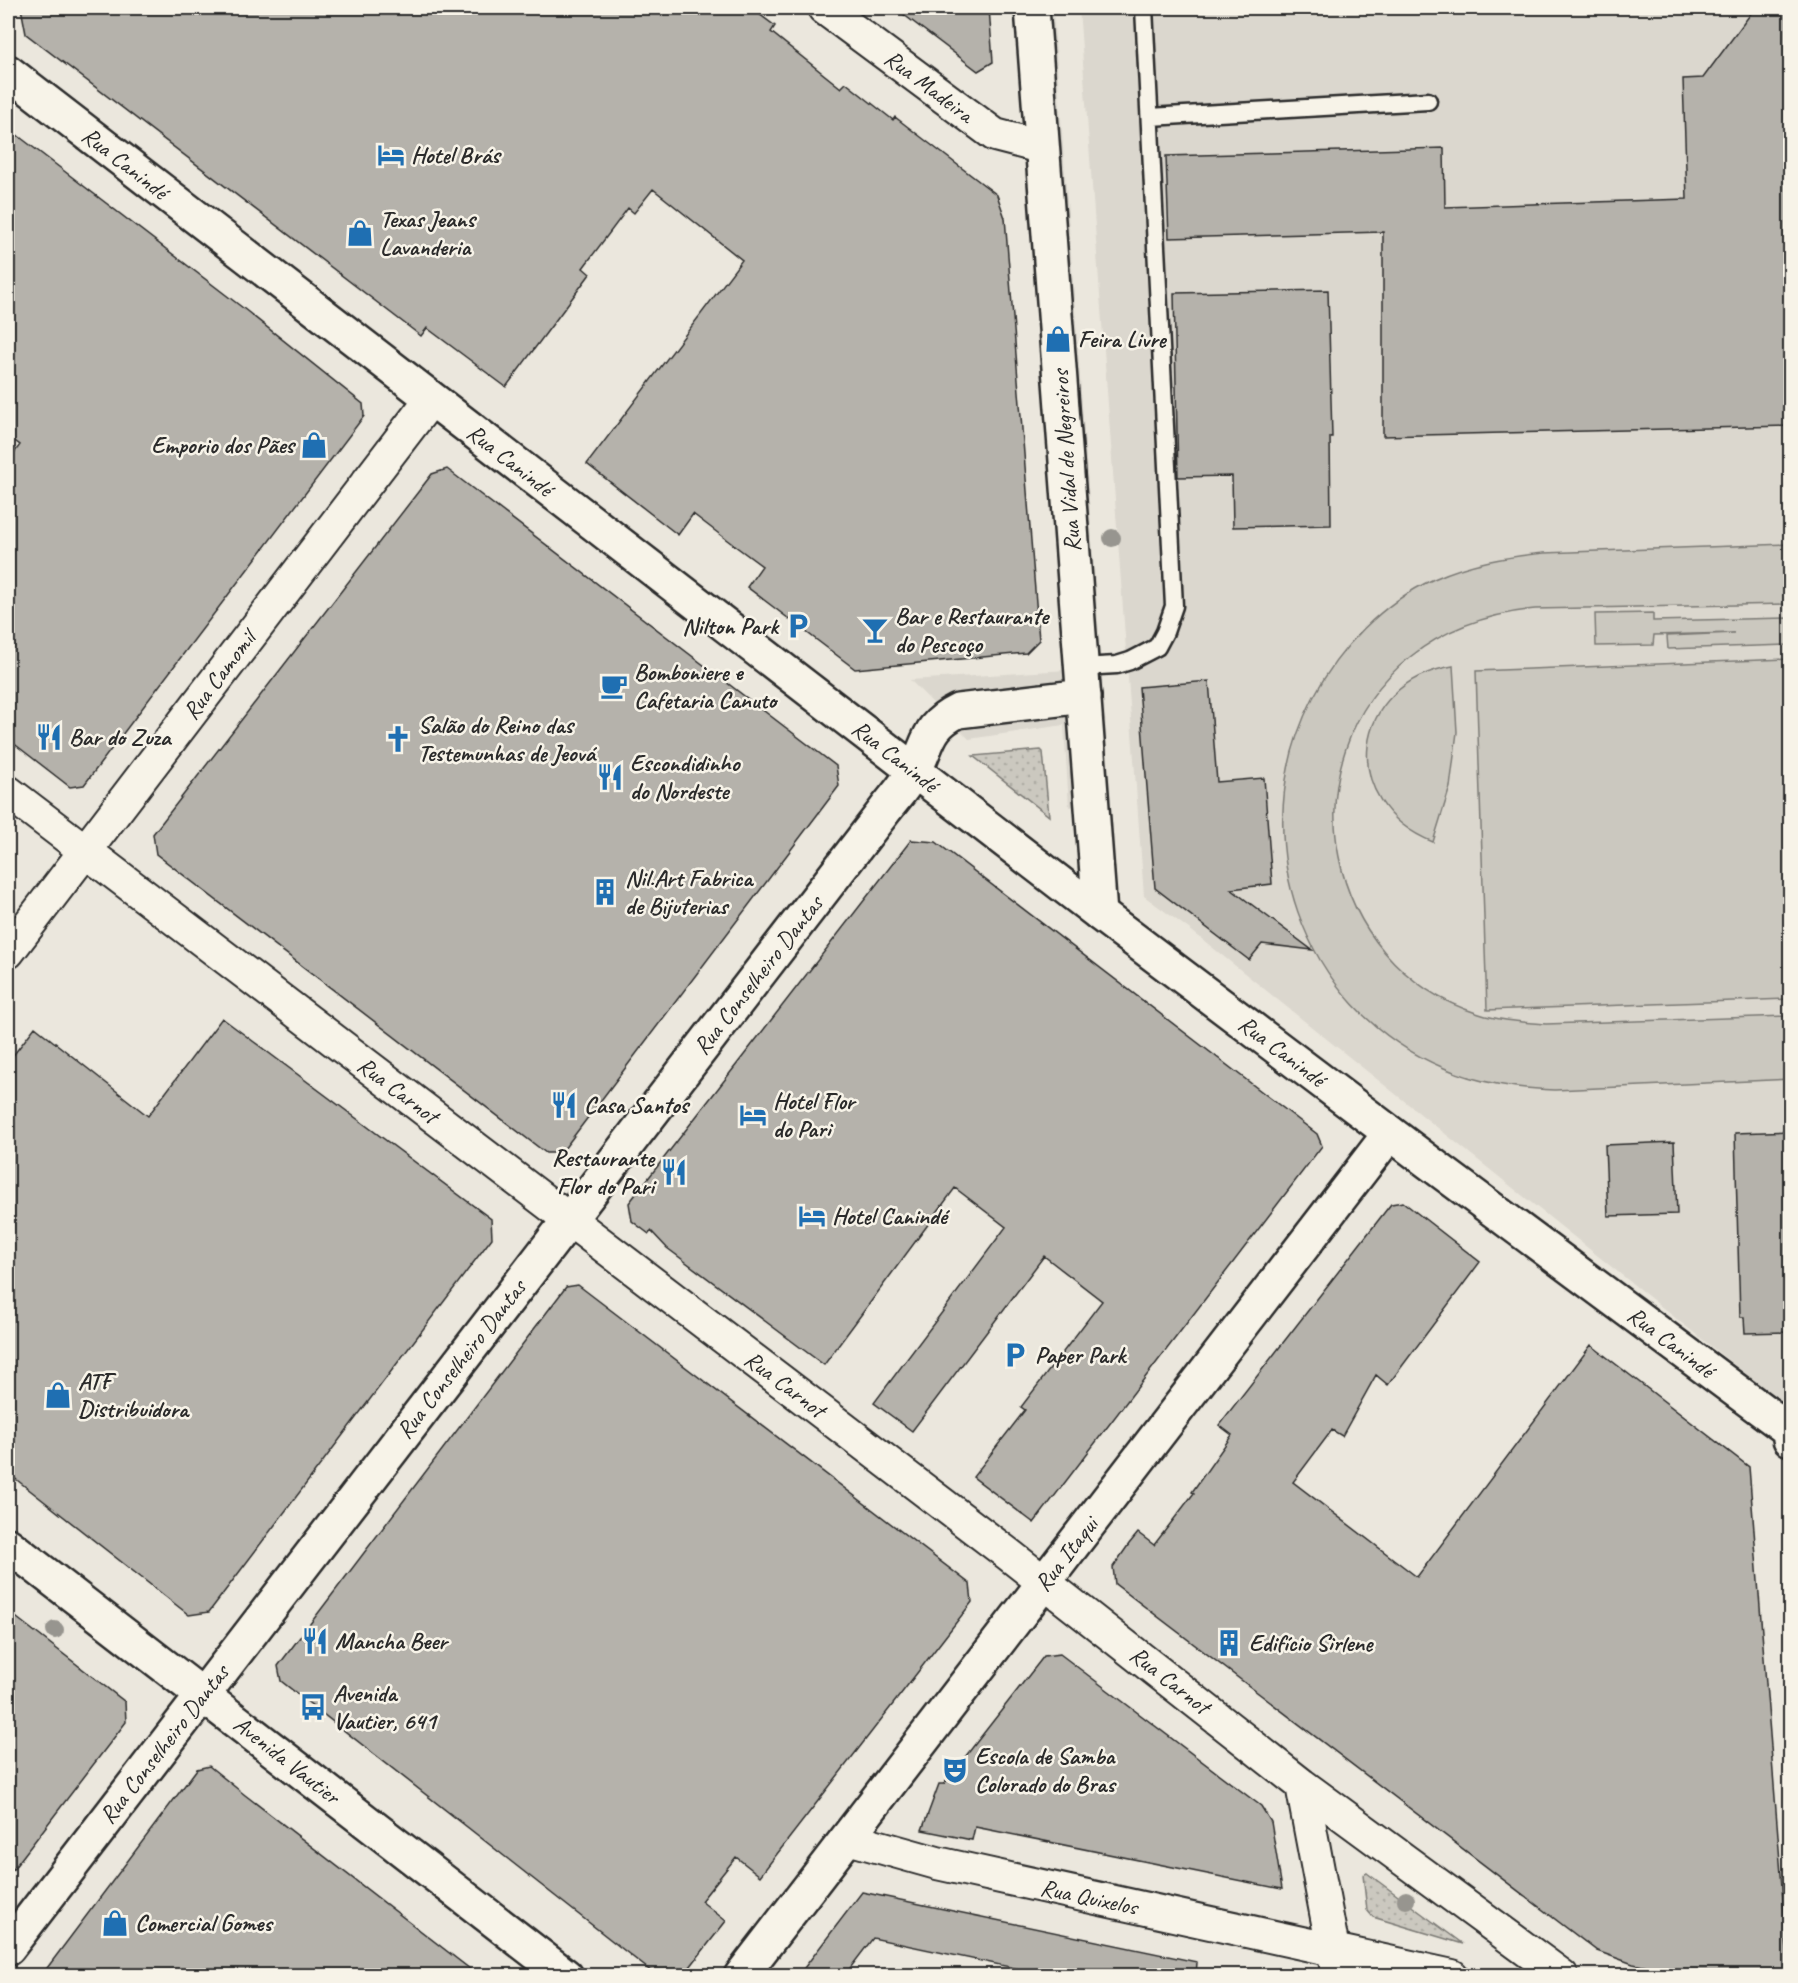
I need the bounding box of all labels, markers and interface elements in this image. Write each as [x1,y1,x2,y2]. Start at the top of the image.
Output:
street label: Rua Madeira [879,43,981,131]
street label: Rua Canindé [76,120,177,209]
hotel icon: Hotel Brás [376,140,406,170]
place label: Hotel Brás [411,140,502,170]
place label: Texas Jeans Lavanderia [380,204,477,262]
shop icon: Texas Jeans Lavanderia [345,218,375,248]
shop icon: Feira Livre [1043,324,1073,354]
place label: Feira Livre [1078,324,1168,354]
street label: Rua Vidal de Negreiros [1044,366,1087,553]
street label: Rua Canindé [461,417,562,506]
place label: Emporio dos Pães [151,430,297,460]
shop icon: Emporio dos Pães [299,430,329,460]
place label: Bar e Restaurante do Pescoço [895,601,1050,659]
place label: Nilton Park [682,611,780,641]
parking icon: Nilton Park [783,611,813,641]
bar icon: Bar e Restaurante do Pescoço [860,615,890,645]
street label: Rua Camomil [176,621,264,725]
place label: Bomboniere e Cafetaria Canuto [634,657,778,715]
cafe icon: Bomboniere e Cafetaria Canuto [599,671,629,701]
place label: Salão do Reino das Testemunhas de Jeová [418,710,597,768]
street label: Rua Canindé [846,713,947,802]
restaurant icon: Bar do Zuza [34,722,64,752]
place label: Bar do Zuza [69,722,173,752]
church icon: Salão do Reino das Testemunhas de Jeová [383,724,413,754]
place label: Escondidinho do Nordeste [630,748,742,806]
restaurant icon: Escondidinho do Nordeste [595,762,625,792]
place label: Nil.Art Fabrica de Bijuterias [625,863,754,921]
building icon: Nil.Art Fabrica de Bijuterias [590,877,620,907]
street label: Rua Conselheiro Dantas [686,888,831,1061]
street label: Rua Canindé [1233,1009,1335,1096]
street label: Rua Carnot [352,1050,447,1132]
place label: Hotel Flor do Pari [773,1086,857,1144]
restaurant icon: Casa Santos [549,1090,579,1120]
place label: Casa Santos [584,1090,691,1120]
hotel icon: Hotel Flor do Pari [738,1100,768,1130]
place label: Restaurante Flor do Pari [552,1143,657,1201]
restaurant icon: Restaurante Flor do Pari [659,1157,689,1187]
hotel icon: Hotel Canindé [797,1201,827,1231]
place label: Hotel Canindé [832,1201,951,1231]
street label: Rua Conselheiro Dantas [389,1272,534,1445]
street label: Rua Canindé [1622,1300,1724,1387]
parking icon: Paper Park [1000,1340,1030,1370]
place label: Paper Park [1035,1340,1127,1370]
street label: Rua Carnot [739,1344,834,1426]
place label: ATF Distribuidora [78,1366,190,1424]
shop icon: ATF Distribuidora [43,1380,73,1410]
street label: Rua Itaqui [1028,1509,1106,1597]
restaurant icon: Mancha Beer [300,1626,330,1656]
place label: Mancha Beer [335,1626,449,1656]
building icon: Edifício Sirlene [1214,1628,1244,1658]
place label: Edifício Sirlene [1249,1628,1374,1658]
street label: Rua Carnot [1124,1639,1219,1723]
street label: Rua Conselheiro Dantas [92,1657,237,1830]
place label: Avenida Vautier, 641 [333,1678,439,1736]
bus stop icon: Avenida Vautier, 641 [298,1692,328,1722]
street label: Avenida Vautier [228,1709,348,1812]
place label: Escola de Samba Colorado do Bras [975,1741,1117,1799]
theatre icon: Escola de Samba Colorado do Bras [940,1755,970,1785]
street label: Rua Quixelos [1038,1872,1142,1922]
shop icon: Comercial Gomes [100,1908,130,1938]
place label: Comercial Gomes [135,1908,274,1938]

